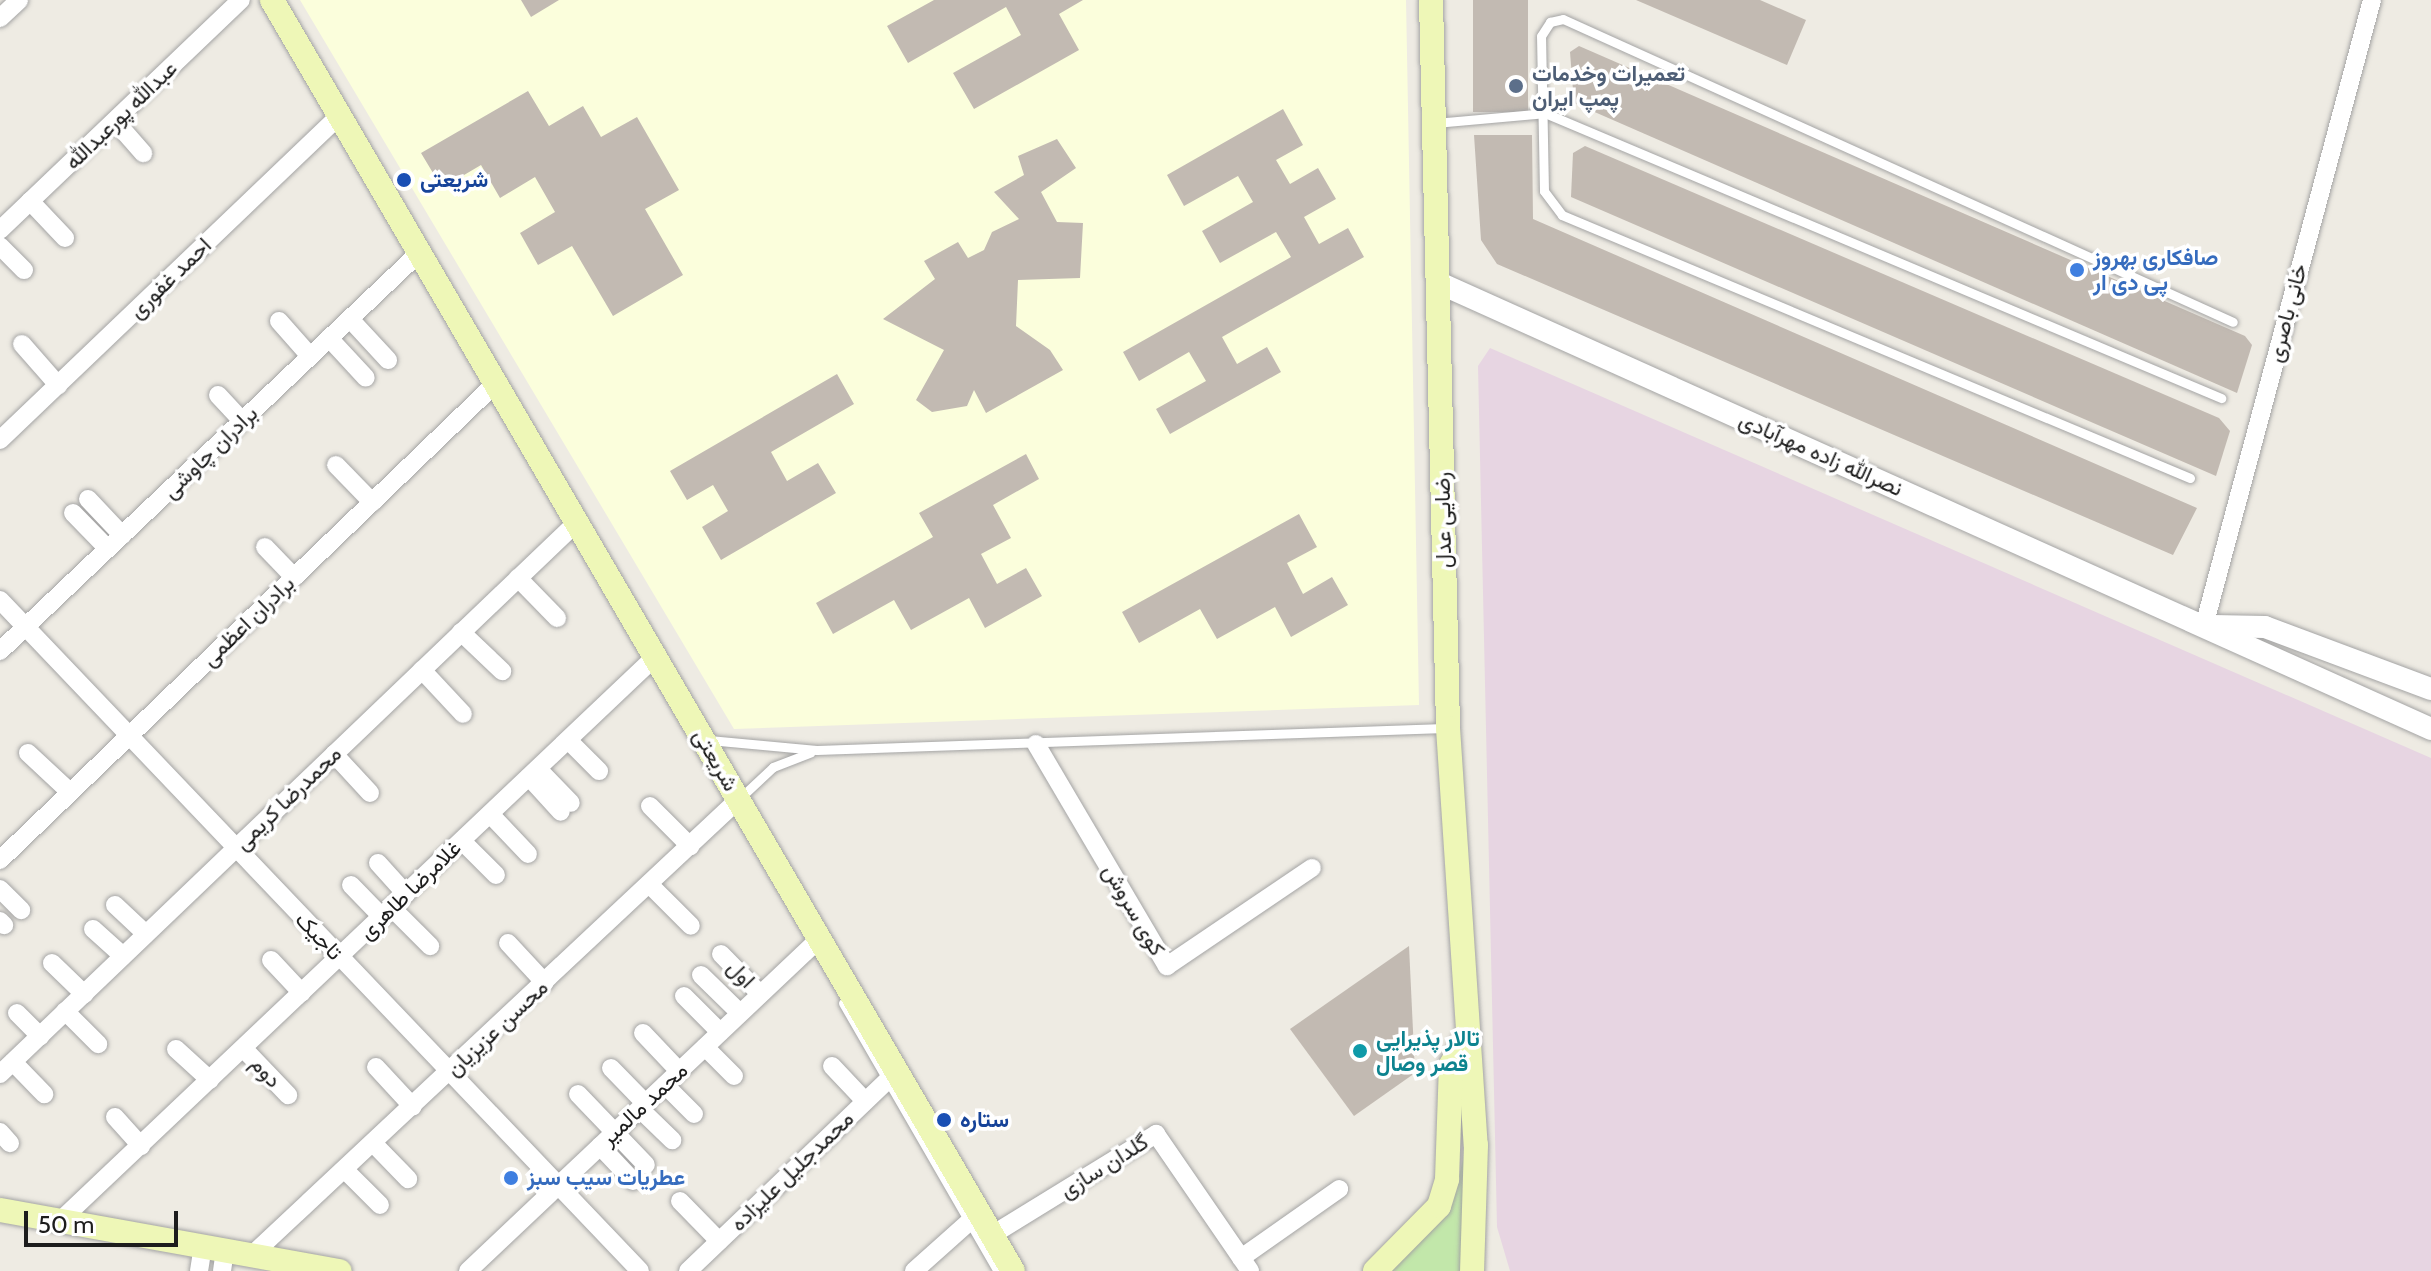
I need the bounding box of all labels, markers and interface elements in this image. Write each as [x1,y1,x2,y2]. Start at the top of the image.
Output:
street label: عبدالله پورعبدالله [59,55,183,175]
place label: تعمیرات وخدمات پمپ ایران [1532,60,1685,112]
marker: تعمیرات وخدمات پمپ ایران [1507,77,1525,95]
place label: شریعتی [420,167,488,193]
marker: شریعتی [395,171,413,189]
street label: احمد غفوری [123,232,217,324]
place label: صافکاری بهروز پی دی ار [2093,244,2218,296]
marker: صافکاری بهروز پی دی ار [2068,261,2086,279]
street label: خانی باصری [2261,261,2313,365]
street label: برادران چاوشی [157,400,263,504]
street label: نصرالله زاده مهرآبادی [1735,406,1907,502]
street label: رضایی عدل [1429,472,1457,568]
street label: برادران اعظمی [196,570,300,672]
street label: شریعتی [688,724,744,796]
street label: محمدرضا کریمی [229,740,347,856]
street label: غلامرضا طاهری [353,835,467,945]
street label: کوی سروش [1097,860,1171,960]
street label: تاجیک [290,907,348,965]
street label: اول [721,954,761,994]
street label: محسن عزیزیان [441,974,553,1082]
place label: تالار پذیرایی قصر وصال [1376,1025,1480,1076]
marker: تالار پذیرایی قصر وصال [1351,1042,1369,1060]
street label: دوم [245,1051,287,1093]
street label: محمد مالمیر [595,1057,693,1151]
street label: محمدجلیل علیزاده [725,1105,859,1237]
place label: ستاره [960,1107,1009,1133]
marker: ستاره [935,1111,953,1129]
street label: گلدان سازی [1055,1128,1153,1204]
place label: عطریات سیب سبز [527,1165,685,1191]
marker: عطریات سیب سبز [502,1169,520,1187]
scale bar [28,1195,182,1245]
text: 50 m [38,1210,94,1239]

